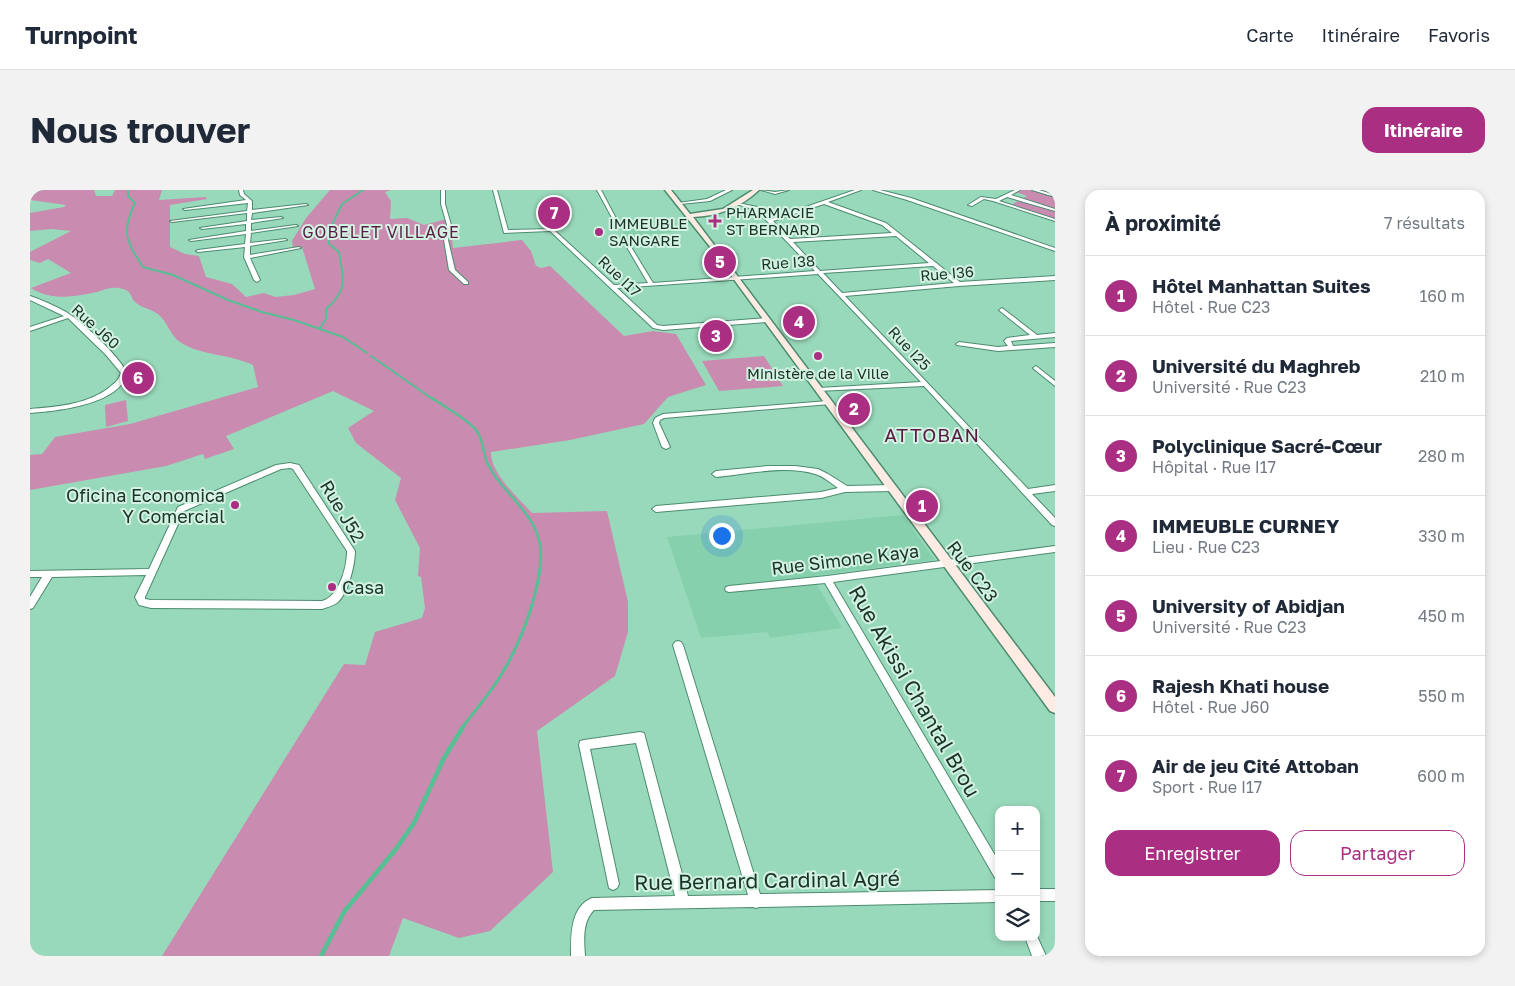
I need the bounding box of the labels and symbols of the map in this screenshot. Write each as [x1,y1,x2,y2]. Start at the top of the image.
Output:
pin: 7 [538,194,570,232]
place label: PHARMACIE ST BERNARD [726,203,820,238]
place label: IMMEUBLE SANGARE [609,214,687,249]
marker: PHARMACIE ST BERNARD [708,214,722,228]
district label: GOBELET VILLAGE [302,222,460,242]
marker: IMMEUBLE SANGARE [593,226,605,238]
pin: 5 [704,243,736,281]
street label: Rue I38 [760,251,816,273]
street label: Rue I17 [595,252,645,300]
street label: Rue I36 [919,262,975,284]
street label: Rue J60 [68,300,124,352]
pin: 4 [783,303,815,341]
pin: 3 [700,317,732,355]
street label: Rue I25 [885,322,935,374]
marker: Ministère de la Ville [812,350,824,362]
pin: 6 [122,359,154,397]
place label: Ministère de la Ville [747,364,889,382]
pin: 2 [838,390,870,428]
district label: ATTOBAN [884,423,980,446]
street label: Rue J52 [316,476,370,546]
place label: Oficina Economica Y Comercial [66,484,225,527]
pin: 1 [906,487,938,525]
marker: Oficina Economica Y Comercial [229,499,241,511]
your location [709,523,735,549]
street label: Rue C23 [943,536,1003,606]
street label: Rue Simone Kaya [770,539,920,579]
place label: Casa [342,576,384,598]
marker: Casa [326,581,338,593]
street label: Rue Akissi Chantal Brou [844,581,986,801]
street label: Rue Bernard Cardinal Agré [634,865,900,895]

